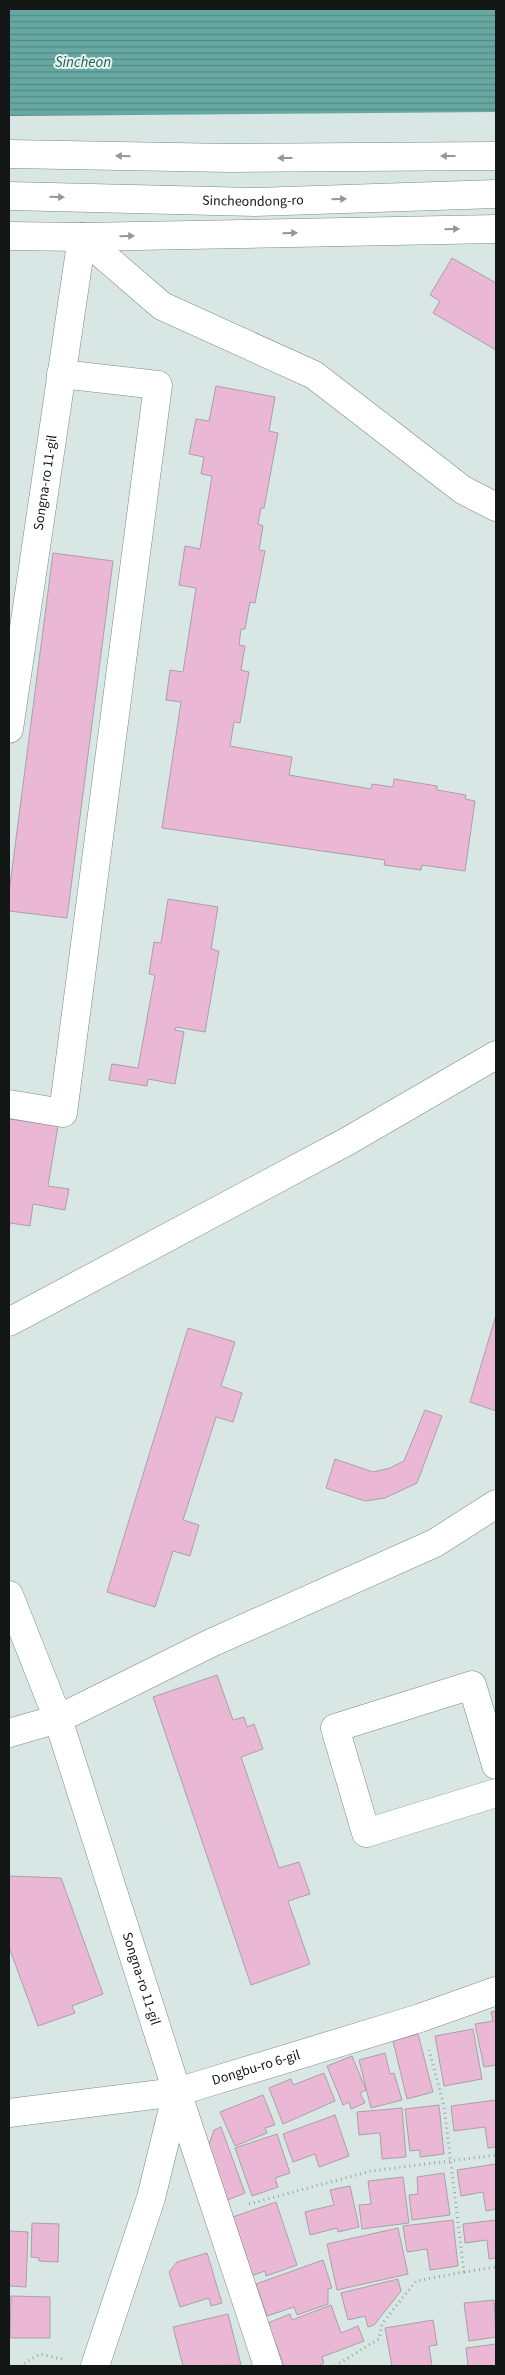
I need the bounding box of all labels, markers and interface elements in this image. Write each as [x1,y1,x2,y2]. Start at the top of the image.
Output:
water label: Sincheon [55,52,111,73]
one-way arrow [114,152,130,160]
one-way arrow [439,152,455,160]
one-way arrow [277,154,293,162]
street label: Sincheondong-ro [202,190,304,212]
one-way arrow [50,193,66,201]
one-way arrow [331,195,347,203]
one-way arrow [445,225,461,233]
one-way arrow [282,229,298,237]
one-way arrow [120,232,136,240]
street label: Songna-ro 11-gil [29,433,63,532]
street label: Songna-ro 11-gil [117,1930,165,2028]
street label: Dongbu-ro 6-gil [210,2045,303,2091]

